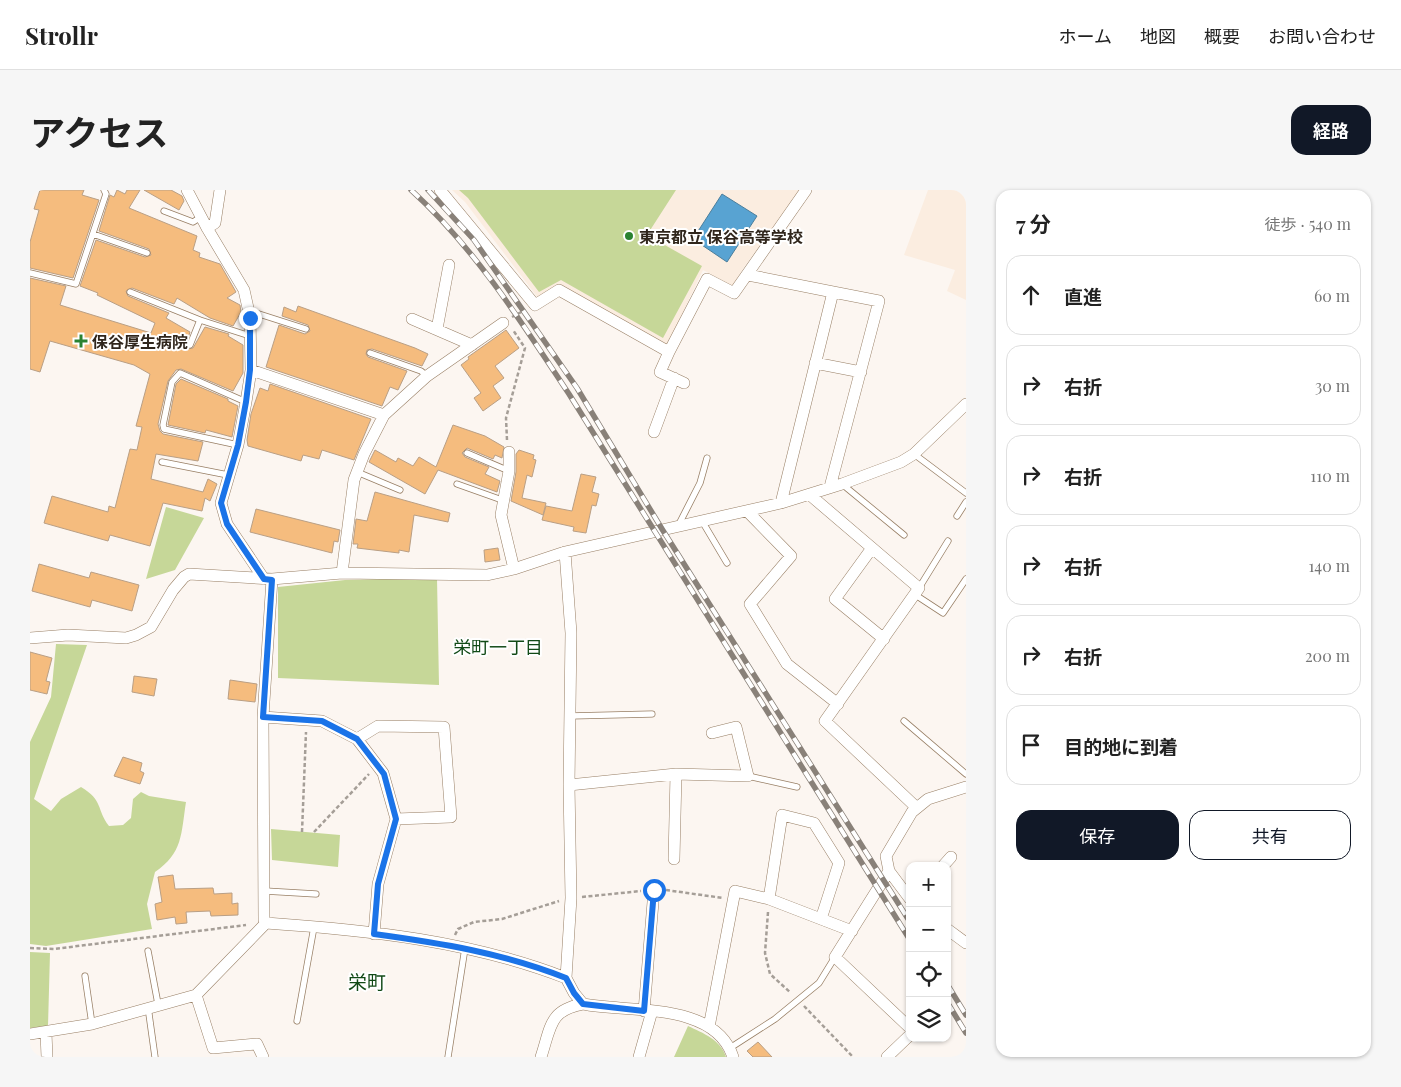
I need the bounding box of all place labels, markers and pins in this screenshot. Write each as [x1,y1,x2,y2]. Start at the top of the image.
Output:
place label: 東京都立 保谷高等学校 [639,226,803,247]
marker: 東京都立 保谷高等学校 [623,230,635,242]
place label: 保谷厚生病院 [92,331,188,352]
marker: 保谷厚生病院 [74,334,88,348]

